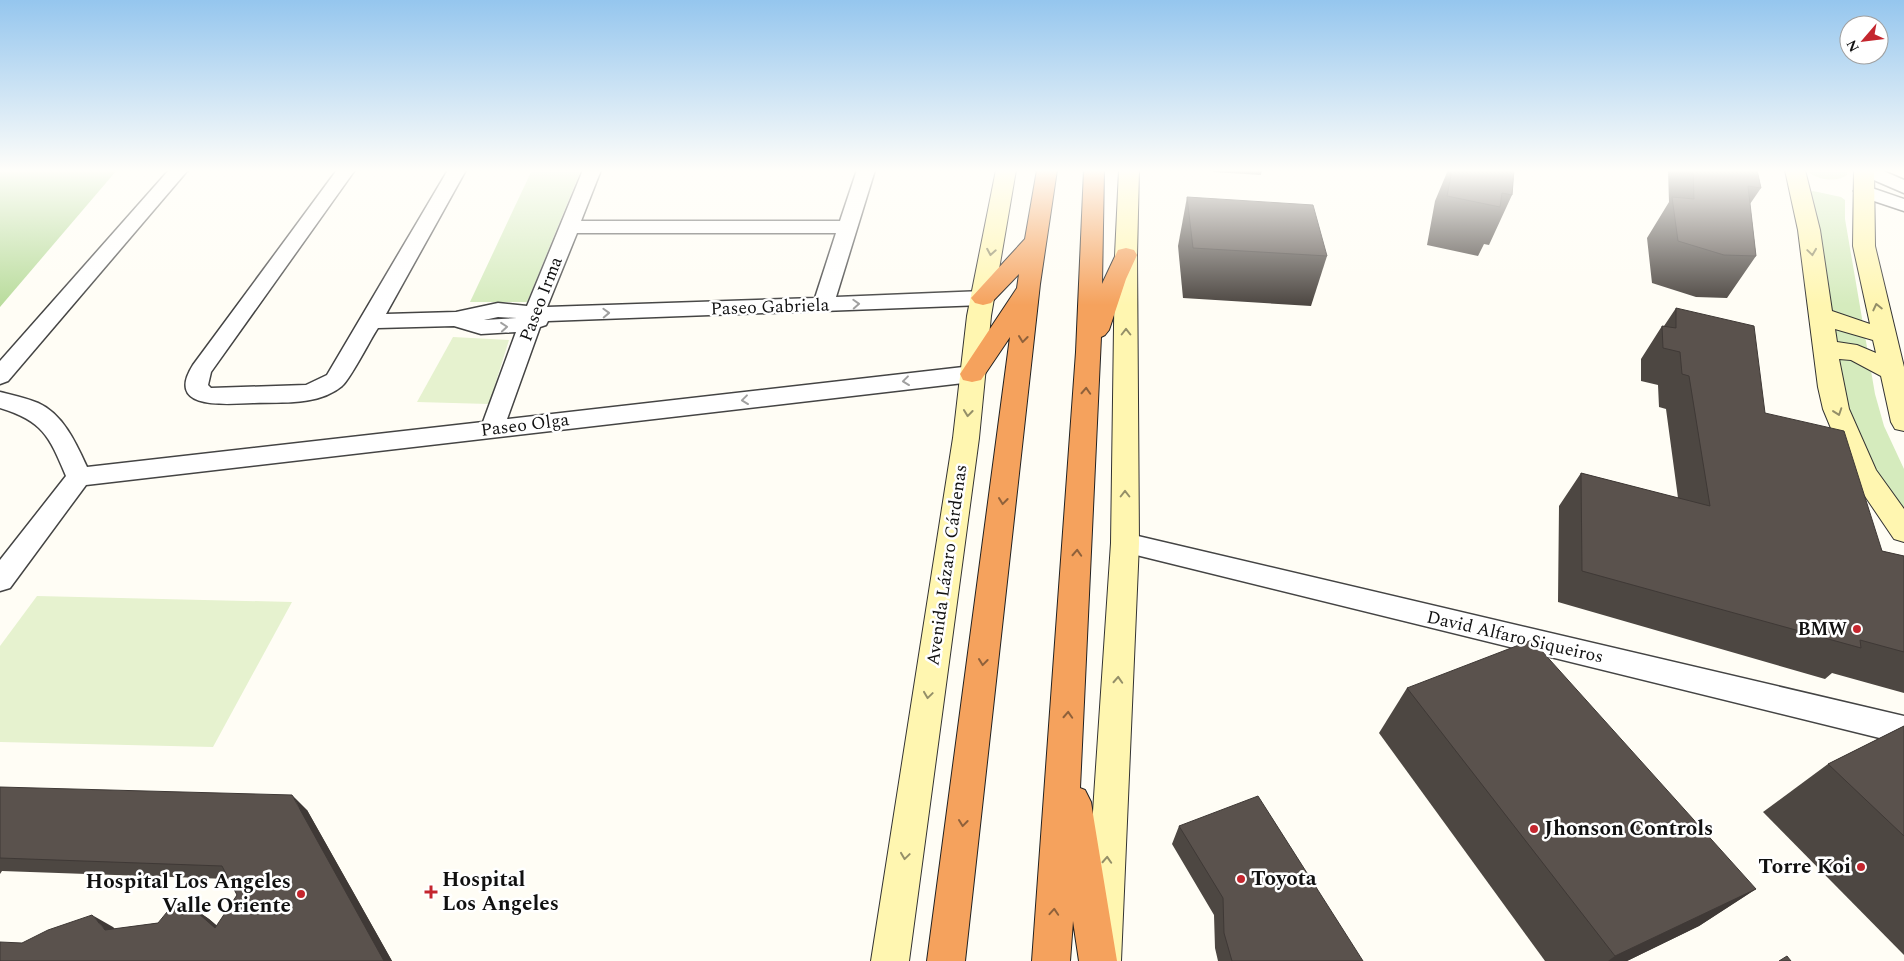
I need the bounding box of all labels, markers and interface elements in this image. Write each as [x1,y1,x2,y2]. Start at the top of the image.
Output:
north arrow [1839,15,1889,65]
text: N [1841,36,1865,56]
one-way arrow [987,248,997,257]
one-way arrow [1806,248,1817,256]
street label: Paseo Irma [512,252,570,345]
street label: Paseo Gabriela [710,291,830,323]
one-way arrow [852,298,860,309]
one-way arrow [1872,302,1883,311]
one-way arrow [602,308,610,318]
one-way arrow [500,321,508,332]
one-way arrow [1121,327,1131,335]
one-way arrow [1018,335,1028,344]
one-way arrow [902,375,910,386]
one-way arrow [1081,387,1092,395]
one-way arrow [741,394,749,405]
street label: Paseo Olga [479,406,571,444]
one-way arrow [1832,408,1842,416]
one-way arrow [963,410,974,418]
street label: Avenida Lázaro Cárdenas [919,463,975,667]
one-way arrow [1120,490,1130,498]
one-way arrow [998,497,1009,505]
one-way arrow [1071,549,1082,557]
street label: David Alfaro Siqueiros [1424,604,1606,670]
place label: BMW [1798,616,1847,643]
marker: BMW [1851,623,1863,635]
one-way arrow [978,658,989,666]
one-way arrow [1112,676,1123,684]
one-way arrow [924,691,934,700]
one-way arrow [1062,711,1073,719]
place label: Jhonson Controls [1544,813,1713,845]
one-way arrow [958,820,969,828]
marker: Jhonson Controls [1528,823,1540,835]
place label: Torre Koi [1758,851,1851,883]
one-way arrow [900,853,911,861]
one-way arrow [1102,856,1113,864]
marker: Torre Koi [1855,861,1867,873]
place label: Toyota [1251,863,1317,895]
place label: Hospital Los Angeles [442,864,559,920]
place label: Hospital Los Angeles Valle Oriente [86,866,291,922]
marker: Toyota [1235,873,1247,885]
marker: Hospital Los Angeles [424,885,438,899]
marker: Hospital Los Angeles Valle Oriente [295,888,307,900]
one-way arrow [1048,908,1059,916]

